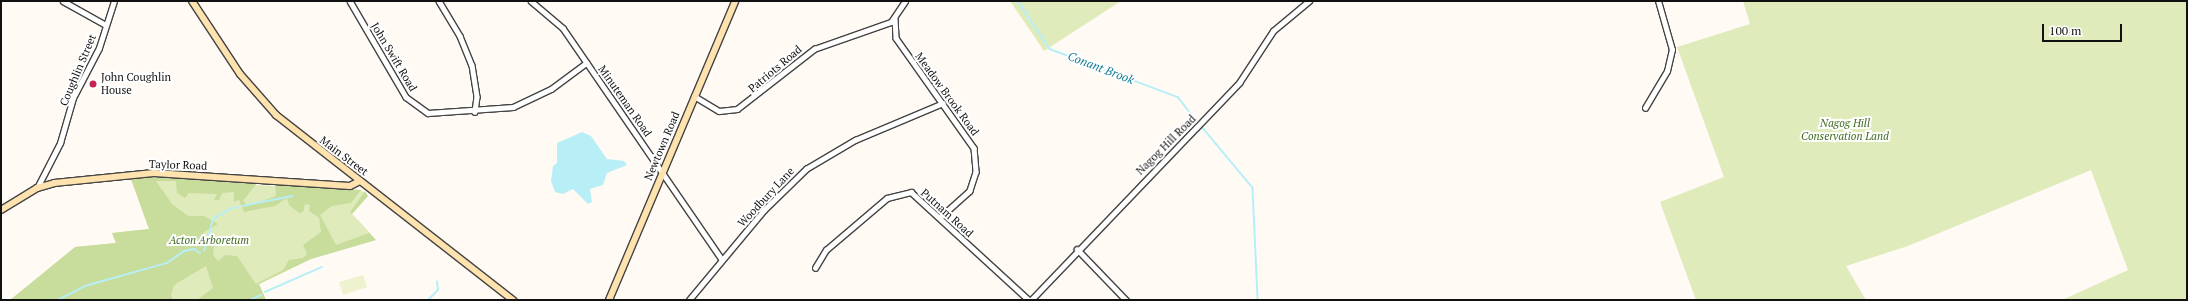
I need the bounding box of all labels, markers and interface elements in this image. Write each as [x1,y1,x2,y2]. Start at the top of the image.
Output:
scale bar [2044,16,2124,42]
street label: John Swift Road [368,20,420,94]
text: 100 m [2049,23,2081,38]
street label: Coughlin Street [57,32,99,108]
street label: Patriots Road [746,43,804,95]
water label: Conant Brook [1066,49,1136,87]
street label: Meadow Brook Road [912,50,982,138]
street label: Minuteman Road [595,63,655,139]
place label: John Coughlin House [101,71,171,97]
marker: John Coughlin House [88,79,98,89]
street label: Newtown Road [642,110,682,182]
street label: Nagog Hill Road [1133,112,1199,178]
park label: Nagog Hill Conservation Land [1801,117,1889,143]
street label: Main Street [317,134,371,178]
street label: Taylor Road [149,157,207,173]
street label: Woodbury Lane [735,165,797,229]
street label: Putnam Road [918,186,976,240]
park label: Acton Arboretum [169,233,249,247]

